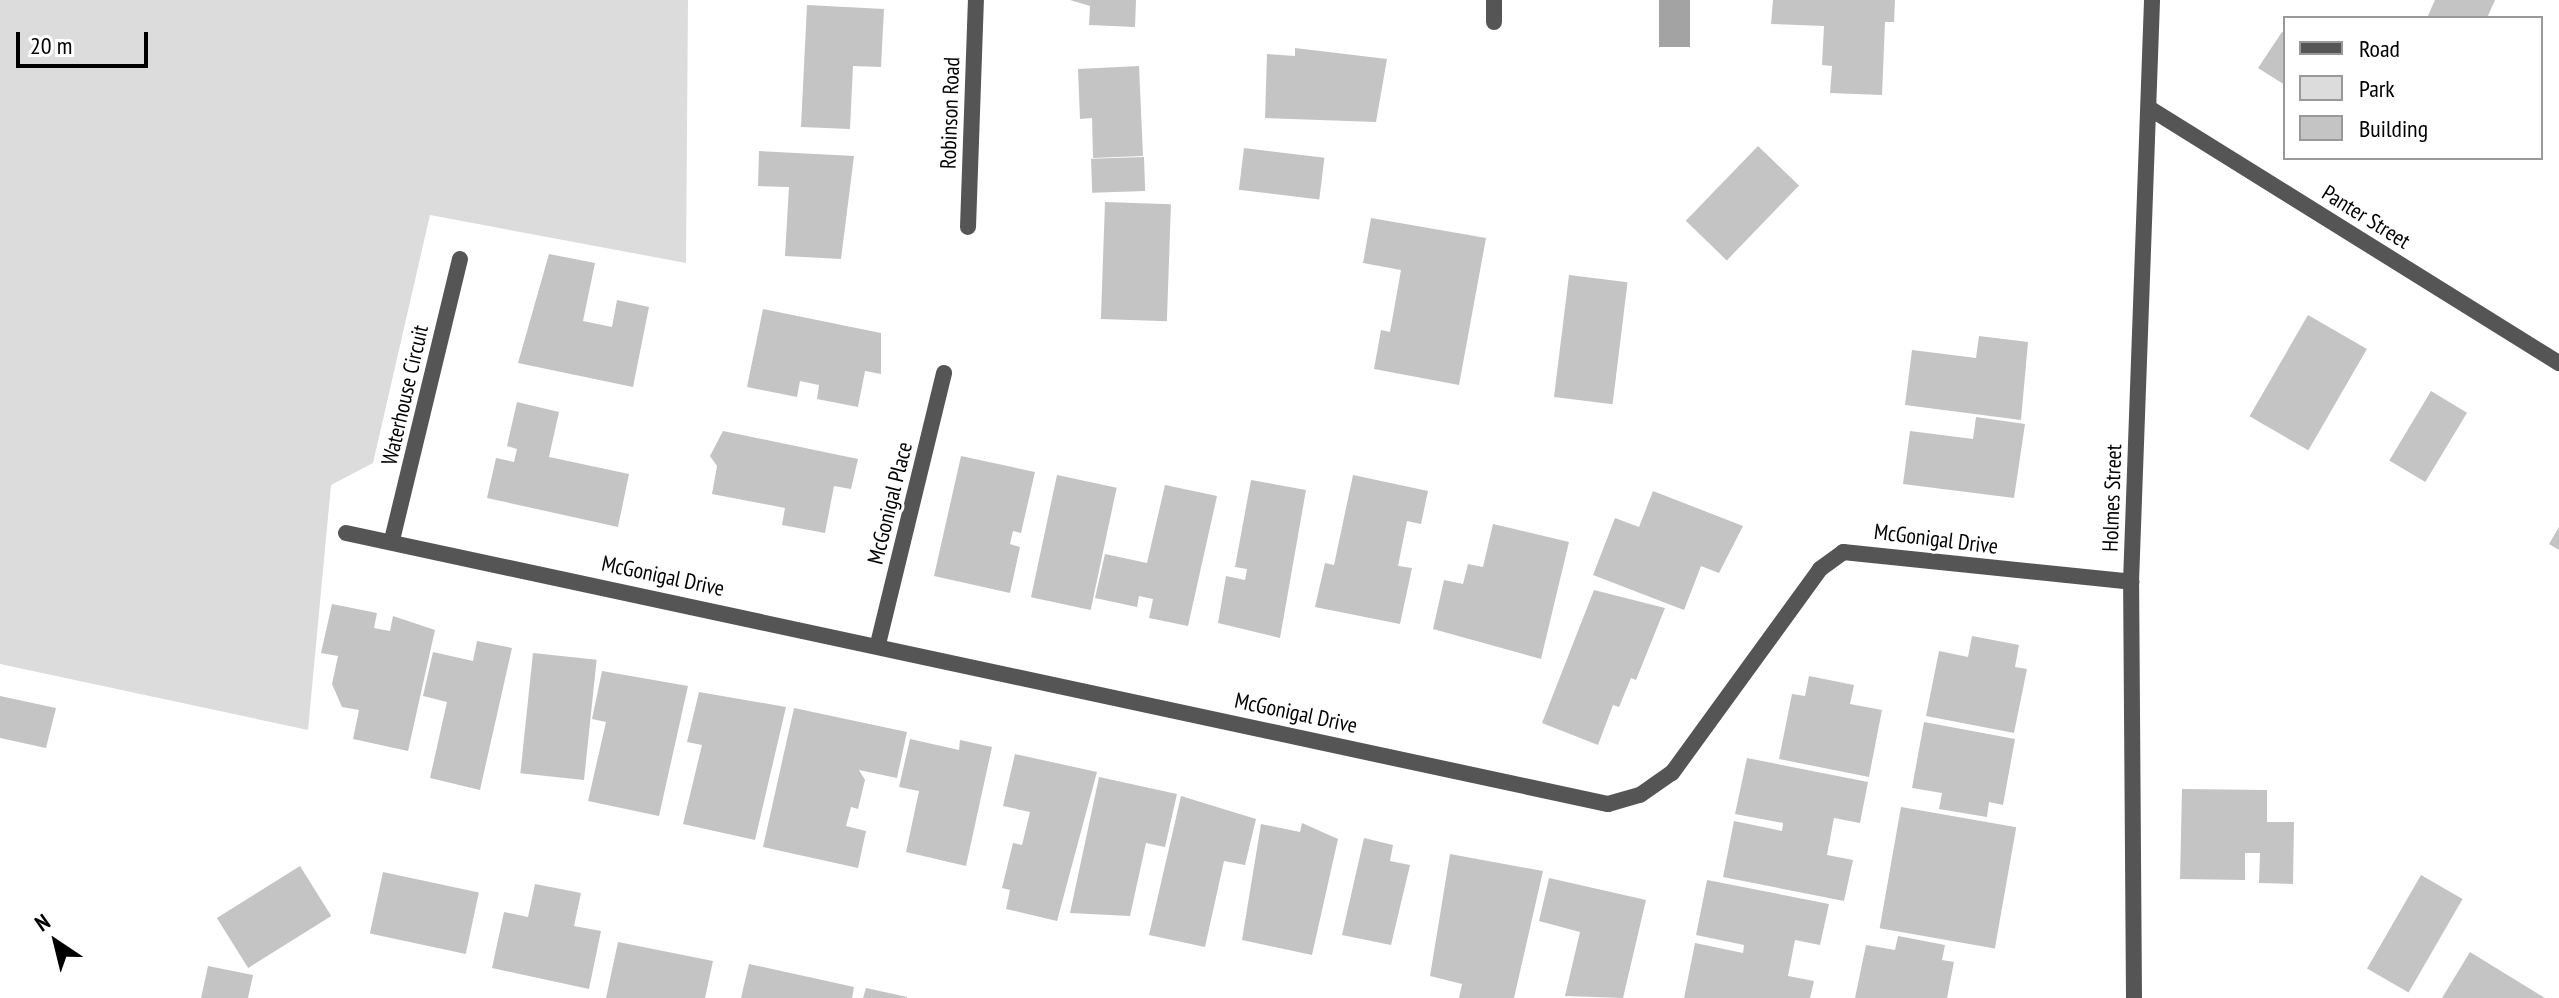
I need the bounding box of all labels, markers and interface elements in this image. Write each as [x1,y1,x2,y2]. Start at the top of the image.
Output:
scale bar [20,16,152,66]
legend [2283,16,2543,160]
text: 20 m [30,30,72,61]
text: Road [2359,33,2400,64]
street label: Robinson Road [935,57,965,169]
text: Park [2359,73,2395,104]
text: Building [2359,113,2428,144]
street label: Panter Street [2317,180,2415,254]
street label: Waterhouse Circuit [376,322,434,468]
street label: McGonigal Place [862,439,918,567]
street label: Holmes Street [2097,444,2127,552]
street label: McGonigal Drive [1873,518,1999,560]
street label: McGonigal Drive [599,550,727,602]
street label: McGonigal Drive [1232,687,1360,739]
north arrow [16,902,96,982]
text: N [29,907,55,937]

